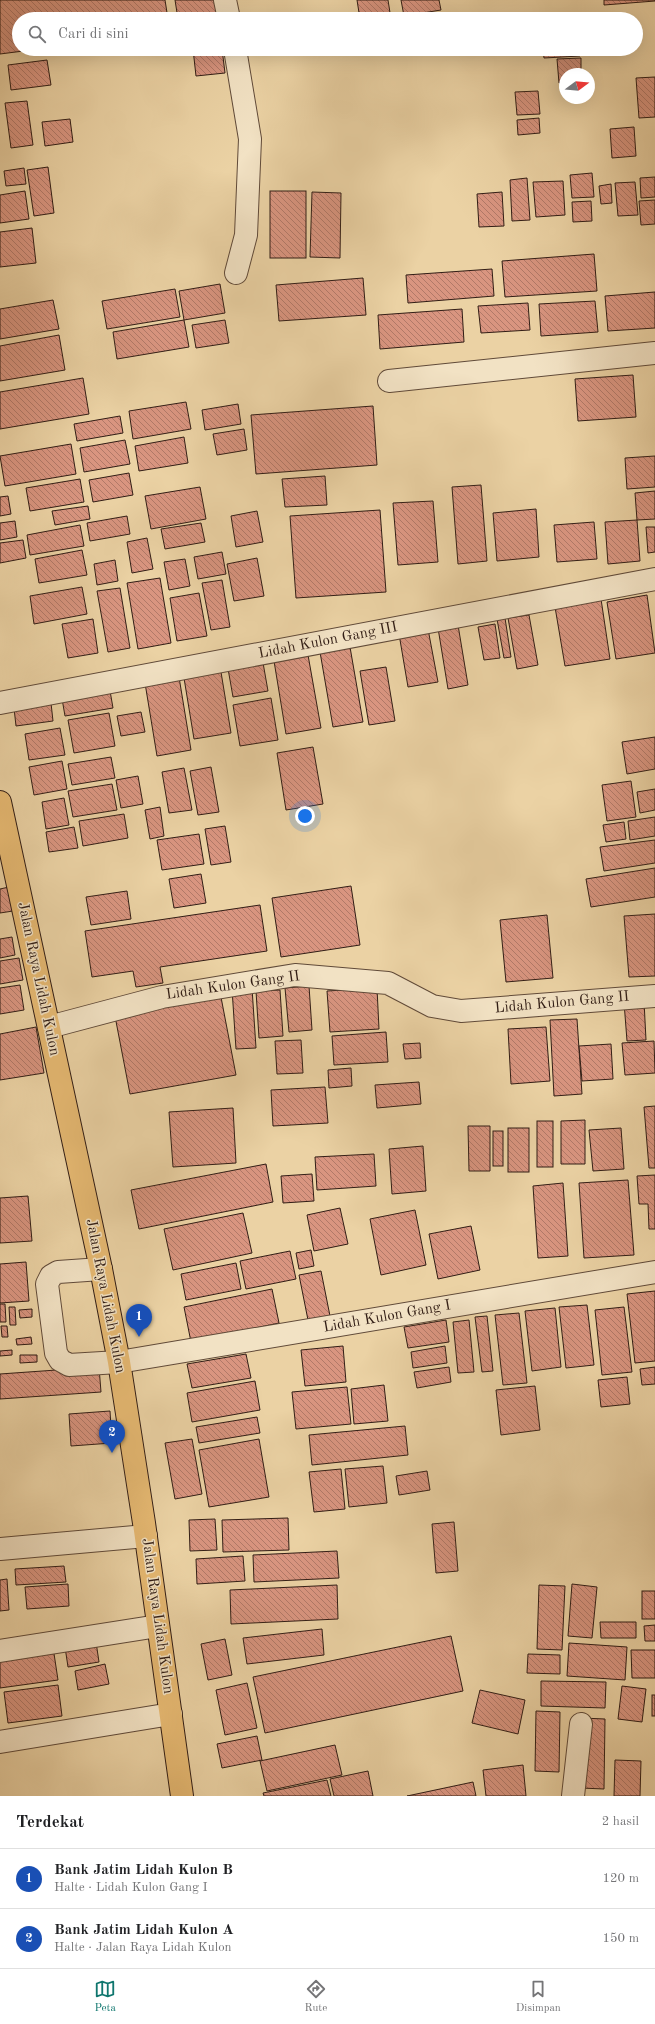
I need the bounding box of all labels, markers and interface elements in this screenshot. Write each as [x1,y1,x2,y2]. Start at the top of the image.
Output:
search box [12,12,643,56]
icon: search [26,23,48,45]
text: Cari di sini [58,27,129,42]
north arrow [559,68,595,104]
street label: Lidah Kulon Gang III [257,620,399,662]
your location [295,806,315,826]
street label: Jalan Raya Lidah Kulon [14,901,62,1057]
street label: Lidah Kulon Gang II [165,969,301,1003]
street label: Lidah Kulon Gang II [494,990,630,1016]
street label: Jalan Raya Lidah Kulon [83,1218,127,1374]
street label: Lidah Kulon Gang I [322,1298,452,1336]
pin: 1 [126,1304,152,1337]
pin: 2 [99,1420,125,1453]
street label: Jalan Raya Lidah Kulon [139,1537,175,1695]
text: Terdekat [16,1814,84,1831]
text: 2 hasil [602,1815,639,1828]
text: Bank Jatim Lidah Kulon B [54,1863,233,1878]
text: 1 [25,1872,33,1885]
text: 120 m [602,1872,639,1885]
text: Halte · Lidah Kulon Gang I [54,1881,208,1894]
text: Bank Jatim Lidah Kulon A [54,1923,234,1938]
text: 2 [25,1932,33,1945]
text: 150 m [602,1932,639,1945]
text: Halte · Jalan Raya Lidah Kulon [54,1941,232,1954]
tab: Peta [94,1978,116,2016]
tab: Rute [305,1978,327,2016]
tab: Disimpan [516,1978,561,2016]

